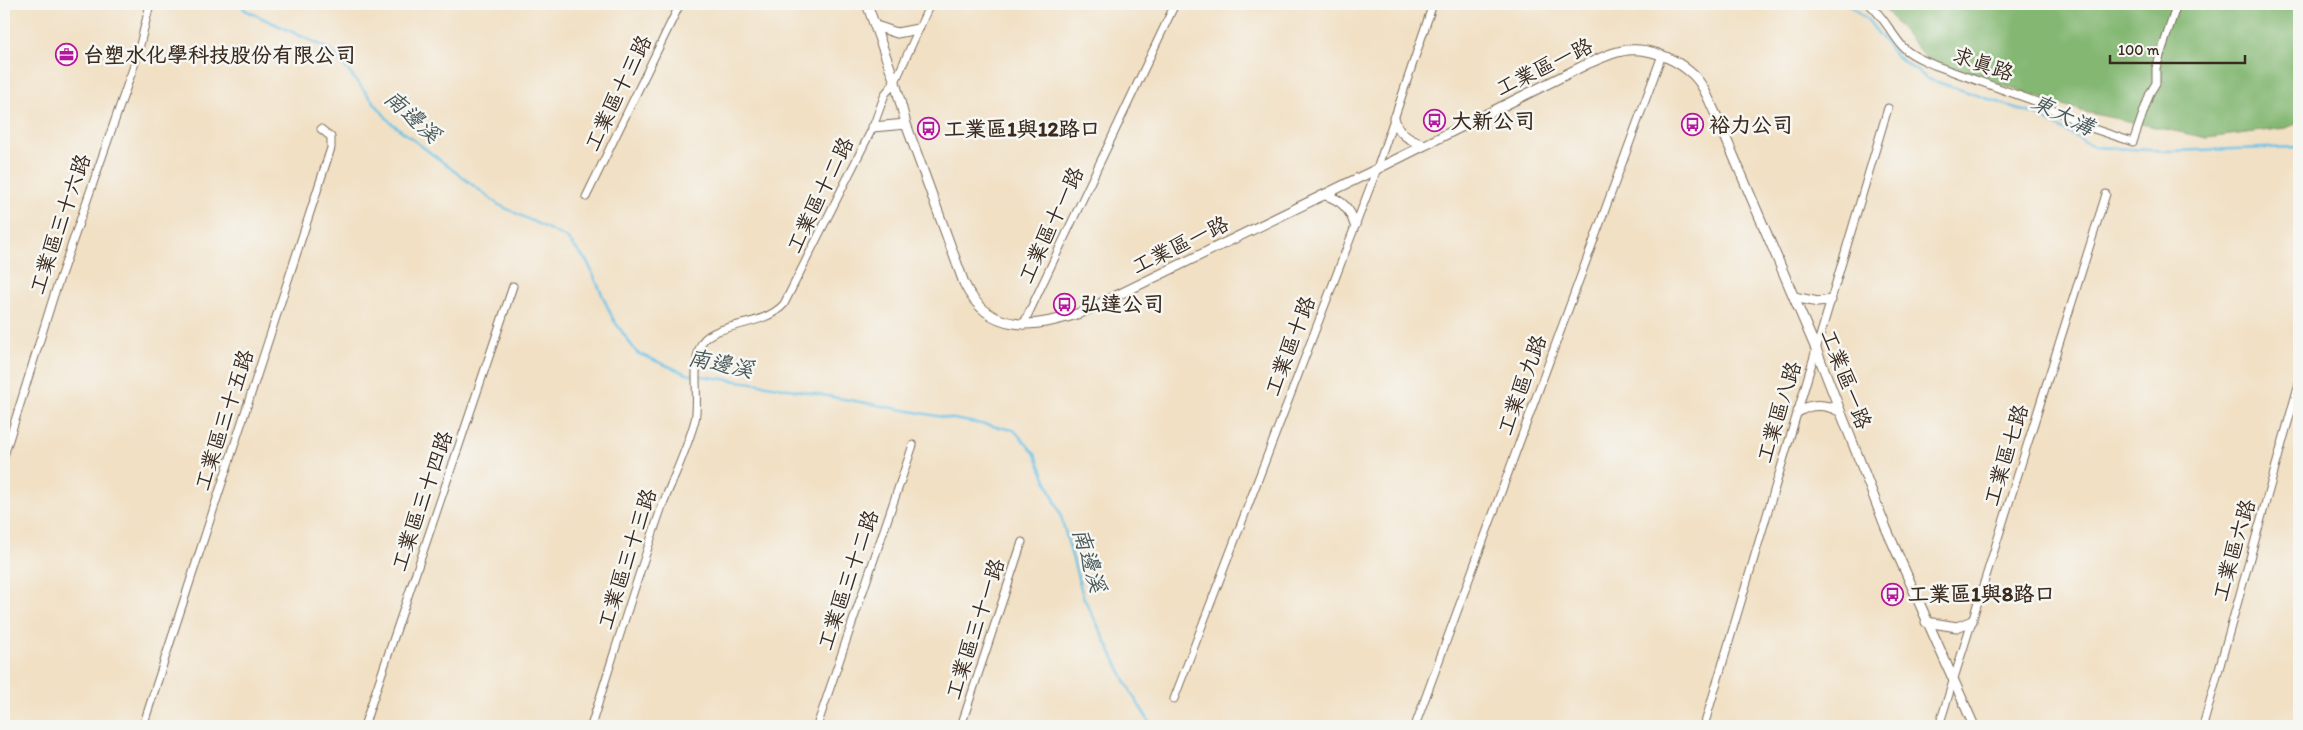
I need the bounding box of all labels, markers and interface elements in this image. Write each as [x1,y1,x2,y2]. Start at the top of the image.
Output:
street label: 工業區十三路 [579,31,656,155]
street label: 工業區一路 [1491,32,1596,101]
scale bar [2110,32,2246,64]
street label: 求真路 [1949,41,2017,86]
text: 100 m [2118,41,2160,59]
place label: 台塑水化學科技股份有限公司 [83,42,356,67]
office icon: 台塑水化學科技股份有限公司 [55,43,79,67]
water label: 南邊溪 [379,84,447,149]
water label: 東大溝 [2027,88,2100,142]
place label: 大新公司 [1451,108,1535,133]
bus stop icon: 大新公司 [1423,109,1447,133]
place label: 裕力公司 [1709,112,1793,137]
bus stop icon: 裕力公司 [1681,113,1705,137]
place label: 工業區1與12路口 [944,116,1101,141]
bus stop icon: 工業區1與12路口 [916,117,940,141]
street label: 工業區十二路 [781,133,858,257]
street label: 工業區三十六路 [24,150,95,297]
street label: 工業區十一路 [1013,162,1089,287]
street label: 工業區一路 [1127,210,1232,279]
place label: 弘達公司 [1080,291,1164,316]
bus stop icon: 弘達公司 [1052,292,1076,316]
street label: 工業區十路 [1259,292,1320,399]
street label: 工業區一路 [1816,325,1877,432]
street label: 工業區九路 [1492,331,1551,438]
water label: 南邊溪 [686,343,757,384]
street label: 工業區三十五路 [189,346,258,494]
street label: 工業區八路 [1751,358,1806,466]
street label: 工業區七路 [1978,401,2033,509]
street label: 工業區三十四路 [386,427,457,574]
street label: 工業區三十三路 [592,485,661,633]
street label: 工業區六路 [2207,496,2260,604]
street label: 工業區三十二路 [812,506,883,653]
water label: 南邊溪 [1067,525,1112,597]
street label: 工業區三十一路 [940,555,1009,703]
place label: 工業區1與8路口 [1908,581,2055,606]
bus stop icon: 工業區1與8路口 [1880,582,1904,606]

